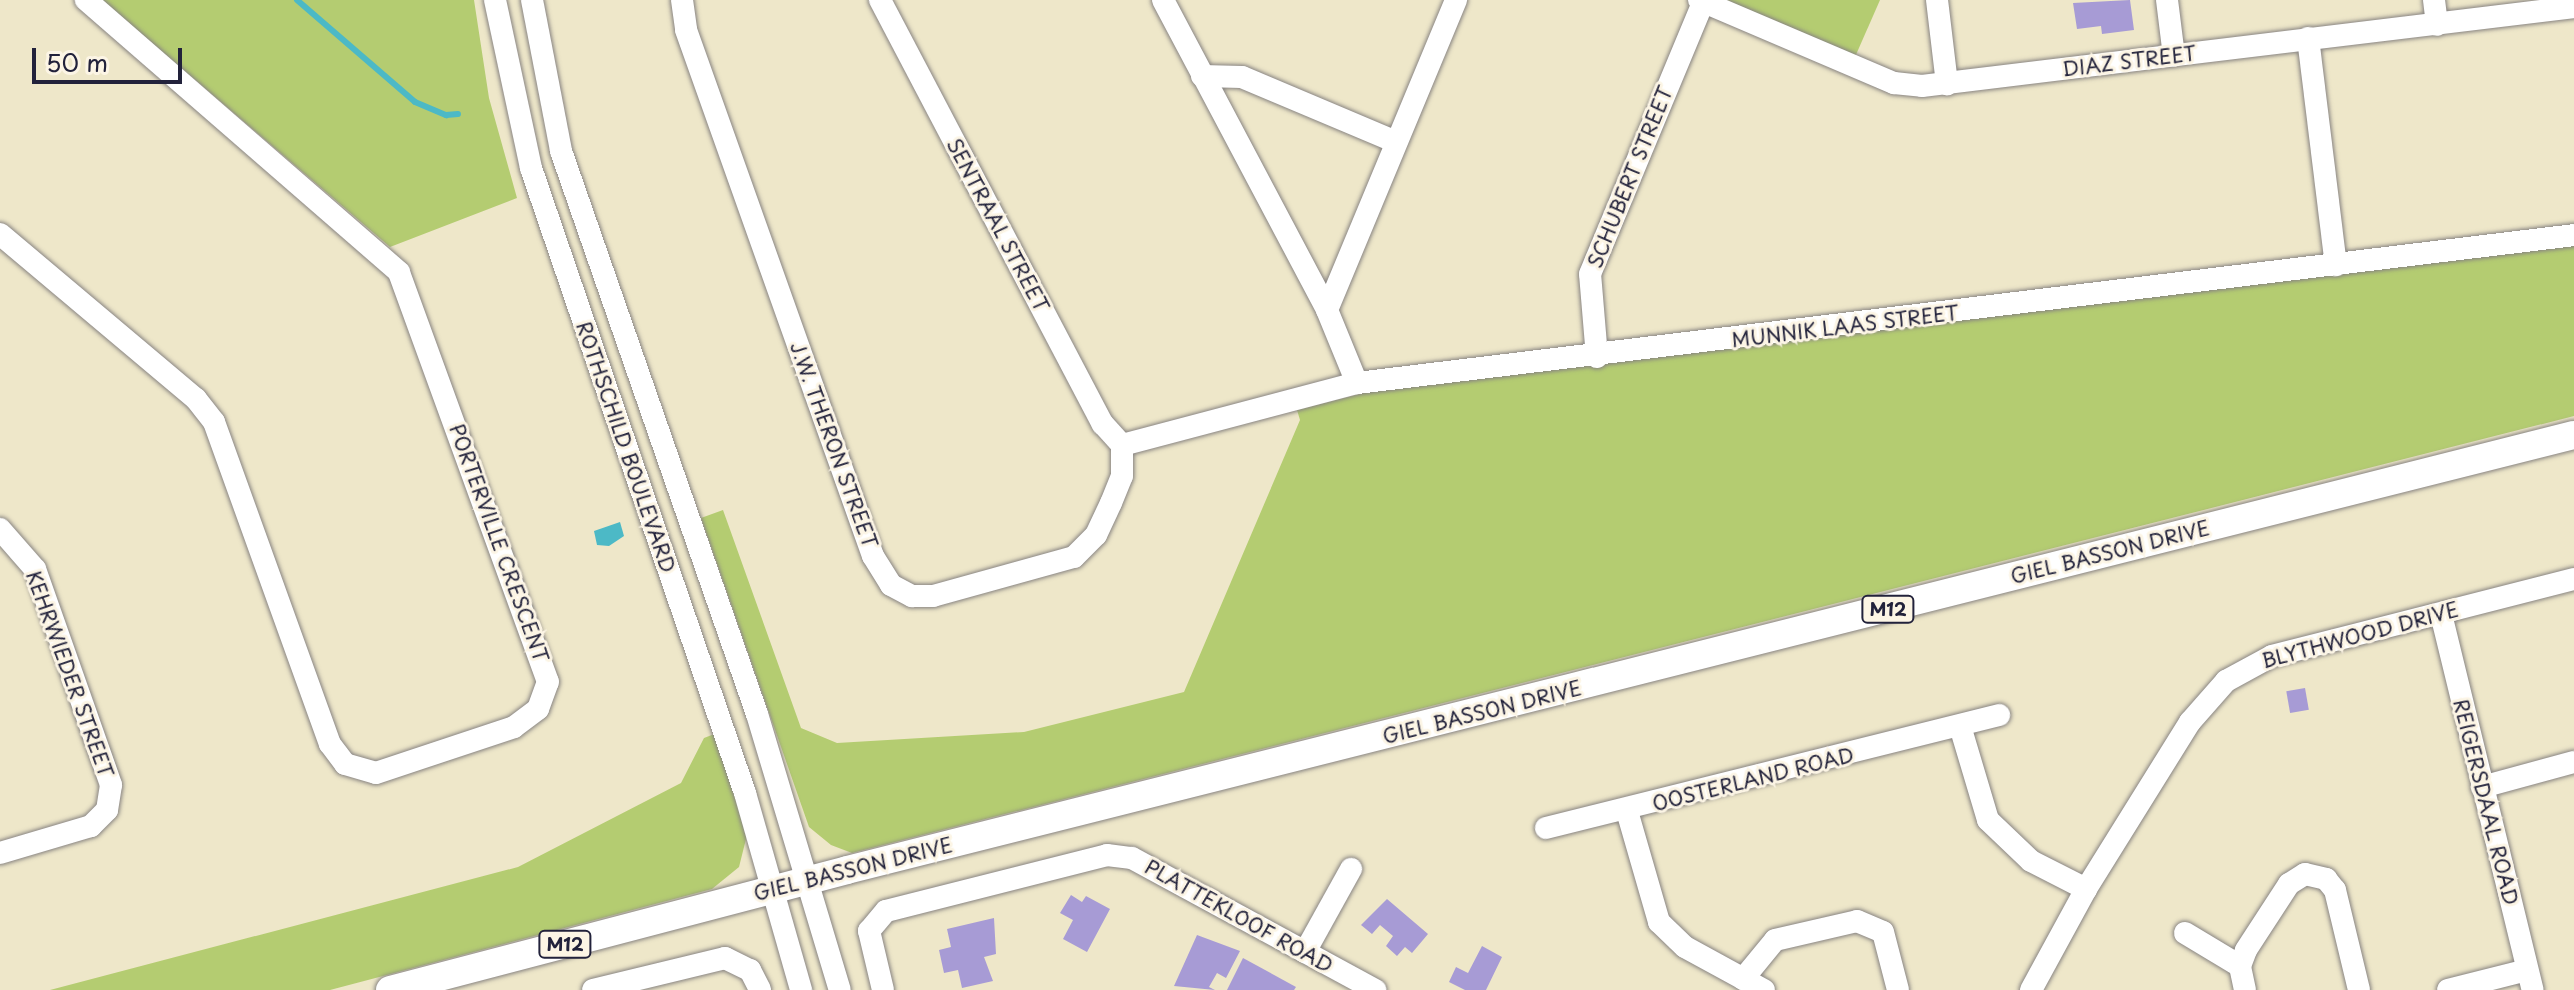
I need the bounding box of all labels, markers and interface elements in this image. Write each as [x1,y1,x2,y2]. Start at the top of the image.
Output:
scale bar [36,32,186,82]
street label: DIAZ STREET [2059,41,2199,81]
text: 50 m [46,44,108,80]
street label: SCHUBERT STREET [1582,81,1678,273]
street label: SENTRAAL STREET [942,133,1054,317]
street label: MUNNIK LAAS STREET [1729,300,1961,352]
street label: ROTHSCHILD BOULEVARD [571,317,681,577]
street label: J.W. THERON STREET [785,337,883,553]
street label: PORTERVILLE CRESCENT [445,421,553,665]
street label: GIEL BASSON DRIVE [2007,515,2213,589]
street label: KEHRWIEDER STREET [21,565,119,783]
road number: M12 [1860,595,1916,623]
street label: BLYTHWOOD DRIVE [2259,597,2461,673]
street label: GIEL BASSON DRIVE [1379,675,1585,749]
street label: REIGERSDAAL ROAD [2449,697,2523,907]
street label: OOSTERLAND ROAD [1650,742,1856,816]
street label: GIEL BASSON DRIVE [750,832,956,906]
street label: PLATTEKLOOF ROAD [1140,854,1338,978]
road number: M12 [537,930,593,958]

